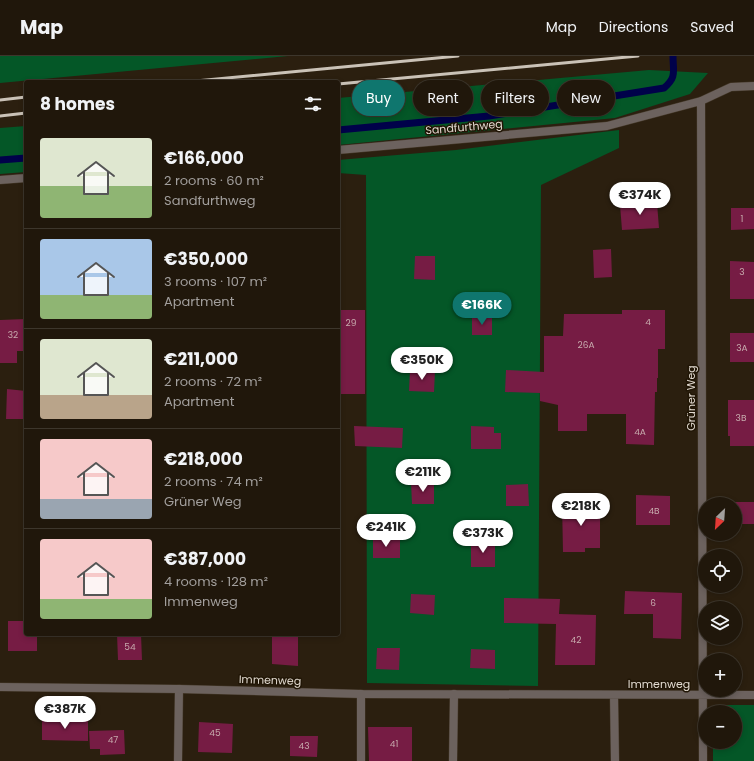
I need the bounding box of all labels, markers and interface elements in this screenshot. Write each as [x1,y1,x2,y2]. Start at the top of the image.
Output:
text: Map [20,14,63,41]
text: Map [546,17,577,37]
text: Directions [599,17,668,37]
text: Saved [690,17,734,37]
chip: Buy [352,80,405,116]
chip: Rent [413,80,473,116]
chip: Filters [481,80,549,116]
chip: New [557,80,615,116]
text: 8 homes [40,92,115,116]
icon: filters [302,93,324,115]
street label: Sandfurthweg [425,116,503,138]
text: €166,000 [164,146,244,170]
icon: home [72,154,120,202]
text: 2 rooms · 60 m² [164,171,264,190]
pin: €374K [612,182,668,216]
text: €374K [618,185,662,204]
text: Sandfurthweg [164,191,256,210]
house number: 1 [741,213,744,225]
text: €350,000 [164,247,248,271]
icon: home [72,255,120,303]
house number: 3 [739,266,745,278]
text: 3 rooms · 107 m² [164,272,267,291]
text: Apartment [164,292,234,311]
pin: €166K [454,292,510,326]
text: €166K [462,295,502,314]
house number: 4 [645,316,651,328]
house number: 29 [346,317,357,329]
house number: 32 [8,329,18,341]
house number: 26A [578,339,594,351]
house number: 3A [736,342,748,354]
text: €211,000 [164,347,238,371]
pin: €350K [394,347,450,381]
text: €350K [400,350,444,369]
icon: home [72,355,120,403]
street label: Grüner Weg [683,365,699,431]
text: 2 rooms · 72 m² [164,372,262,391]
text: Apartment [164,392,234,411]
house number: 3B [736,412,747,424]
house number: 4A [634,426,646,438]
text: €218,000 [164,447,243,471]
icon: home [72,455,120,503]
pin: €211K [395,459,451,493]
text: €211K [405,462,441,481]
text: 2 rooms · 74 m² [164,472,263,491]
text: Grüner Weg [164,492,242,511]
pin: €218K [553,493,609,527]
text: €218K [561,496,601,515]
north arrow [698,497,742,541]
map controls [698,497,742,749]
house number: 4B [648,505,660,517]
pin: €241K [358,514,414,548]
text: €241K [366,517,406,536]
pin: €373K [455,520,511,554]
text: €373K [462,523,504,542]
text: €387,000 [164,547,246,571]
button: locate [698,549,742,593]
icon: home [72,555,120,603]
text: 4 rooms · 128 m² [164,572,268,591]
text: Immenweg [164,592,238,611]
house number: 6 [650,597,656,609]
button: layers [698,601,742,645]
house number: 42 [571,634,581,646]
house number: 54 [124,641,136,653]
button: + [698,653,742,697]
street label: Immenweg [238,671,302,689]
street label: Immenweg [628,676,690,692]
pin: €387K [37,696,93,730]
text: €387K [44,699,86,718]
button: − [698,705,742,749]
house number: 45 [209,727,221,739]
house number: 47 [108,734,118,746]
house number: 41 [390,738,398,750]
house number: 43 [299,740,309,752]

